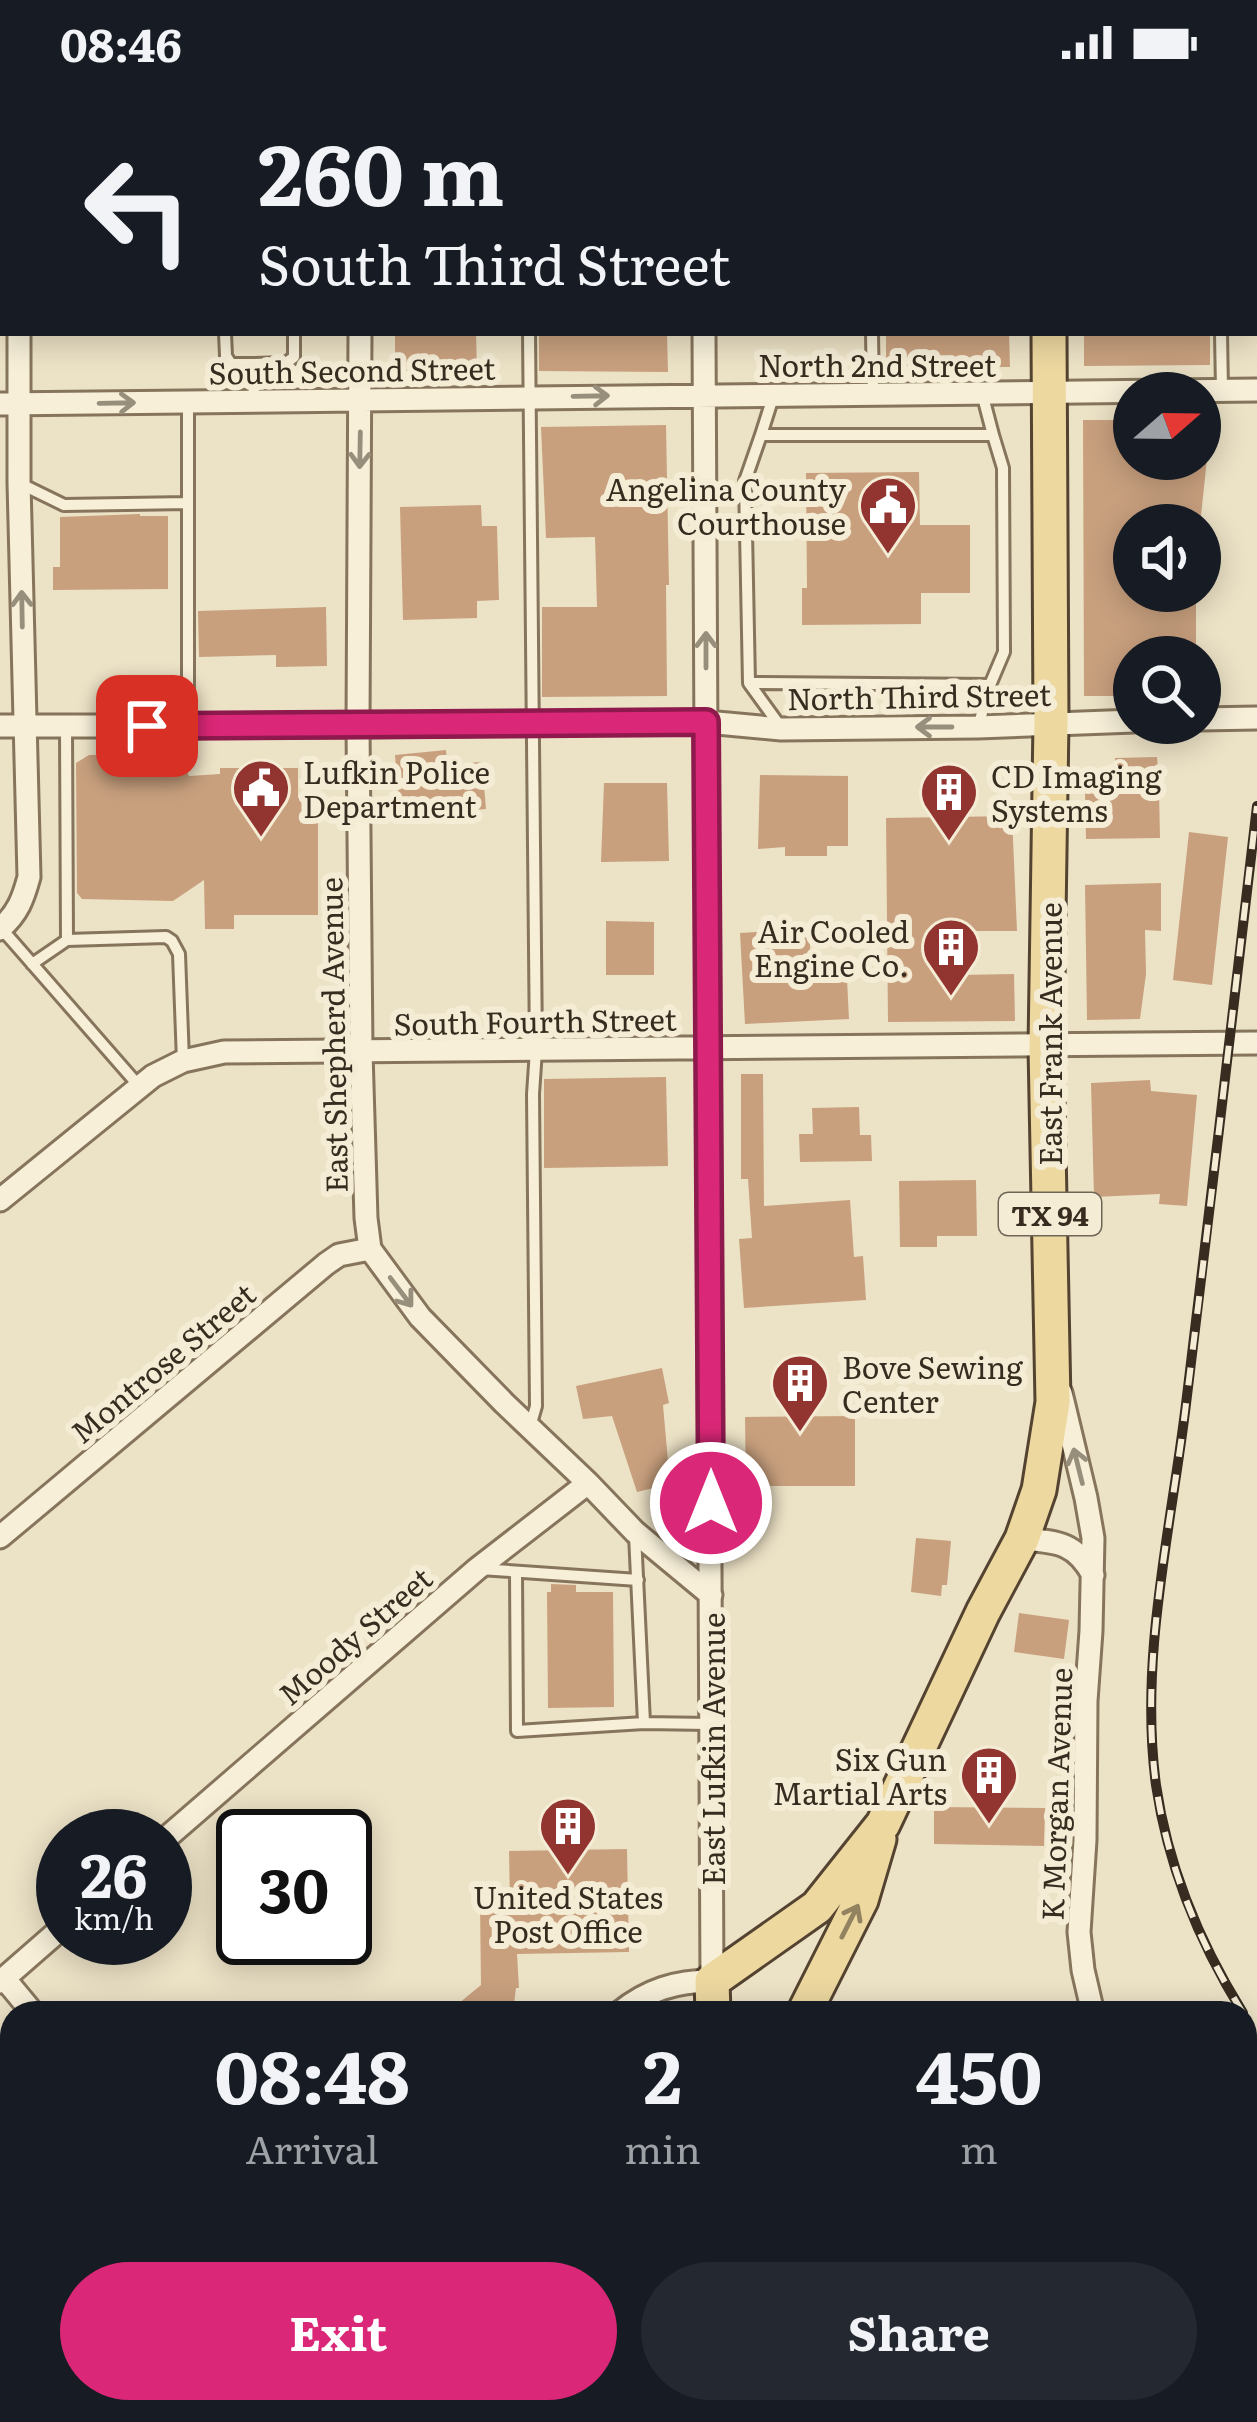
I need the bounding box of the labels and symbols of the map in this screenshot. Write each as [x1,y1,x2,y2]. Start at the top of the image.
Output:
street label: North 2nd Street [758,342,996,386]
street label: South Second Street [208,344,496,394]
north arrow [1113,372,1221,480]
one-way arrow [571,385,610,407]
one-way arrow [97,391,136,414]
one-way arrow [349,430,372,469]
place label: Angelina County Courthouse [606,466,847,544]
public building icon: Angelina County Courthouse [857,474,919,556]
one-way arrow [11,590,34,629]
one-way arrow [694,631,717,670]
street label: North Third Street [787,671,1051,719]
pin [96,675,198,777]
one-way arrow [915,716,954,739]
place label: Lufkin Police Department [303,749,490,827]
place label: CD Imaging Systems [991,753,1162,831]
public building icon: Lufkin Police Department [230,757,292,839]
building icon: CD Imaging Systems [918,761,980,843]
street label: East Shepherd Avenue [307,877,357,1193]
street label: East Frank Avenue [1027,902,1071,1166]
place label: Air Cooled Engine Co. [754,908,909,986]
building icon: Air Cooled Engine Co. [920,916,982,998]
street label: South Fourth Street [393,996,677,1044]
road number: TX 94 [999,1193,1101,1235]
street label: Montrose Street [60,1271,264,1453]
one-way arrow [387,1275,413,1308]
place label: Bove Sewing Center [842,1344,1023,1422]
building icon: Bove Sewing Center [769,1352,831,1434]
position arrow [648,1440,774,1566]
one-way arrow [1066,1447,1088,1485]
street label: Moody Street [267,1556,441,1714]
street label: East Lufkin Avenue [690,1612,734,1886]
street label: K Morgan Avenue [1029,1667,1081,1921]
place label: Six Gun Martial Arts [772,1736,947,1814]
building icon: Six Gun Martial Arts [958,1744,1020,1826]
building icon: United States Post Office [537,1795,599,1877]
speed limit sign: 30 [216,1809,372,1965]
place label: United States Post Office [473,1874,663,1952]
one-way arrow [840,1904,863,1940]

